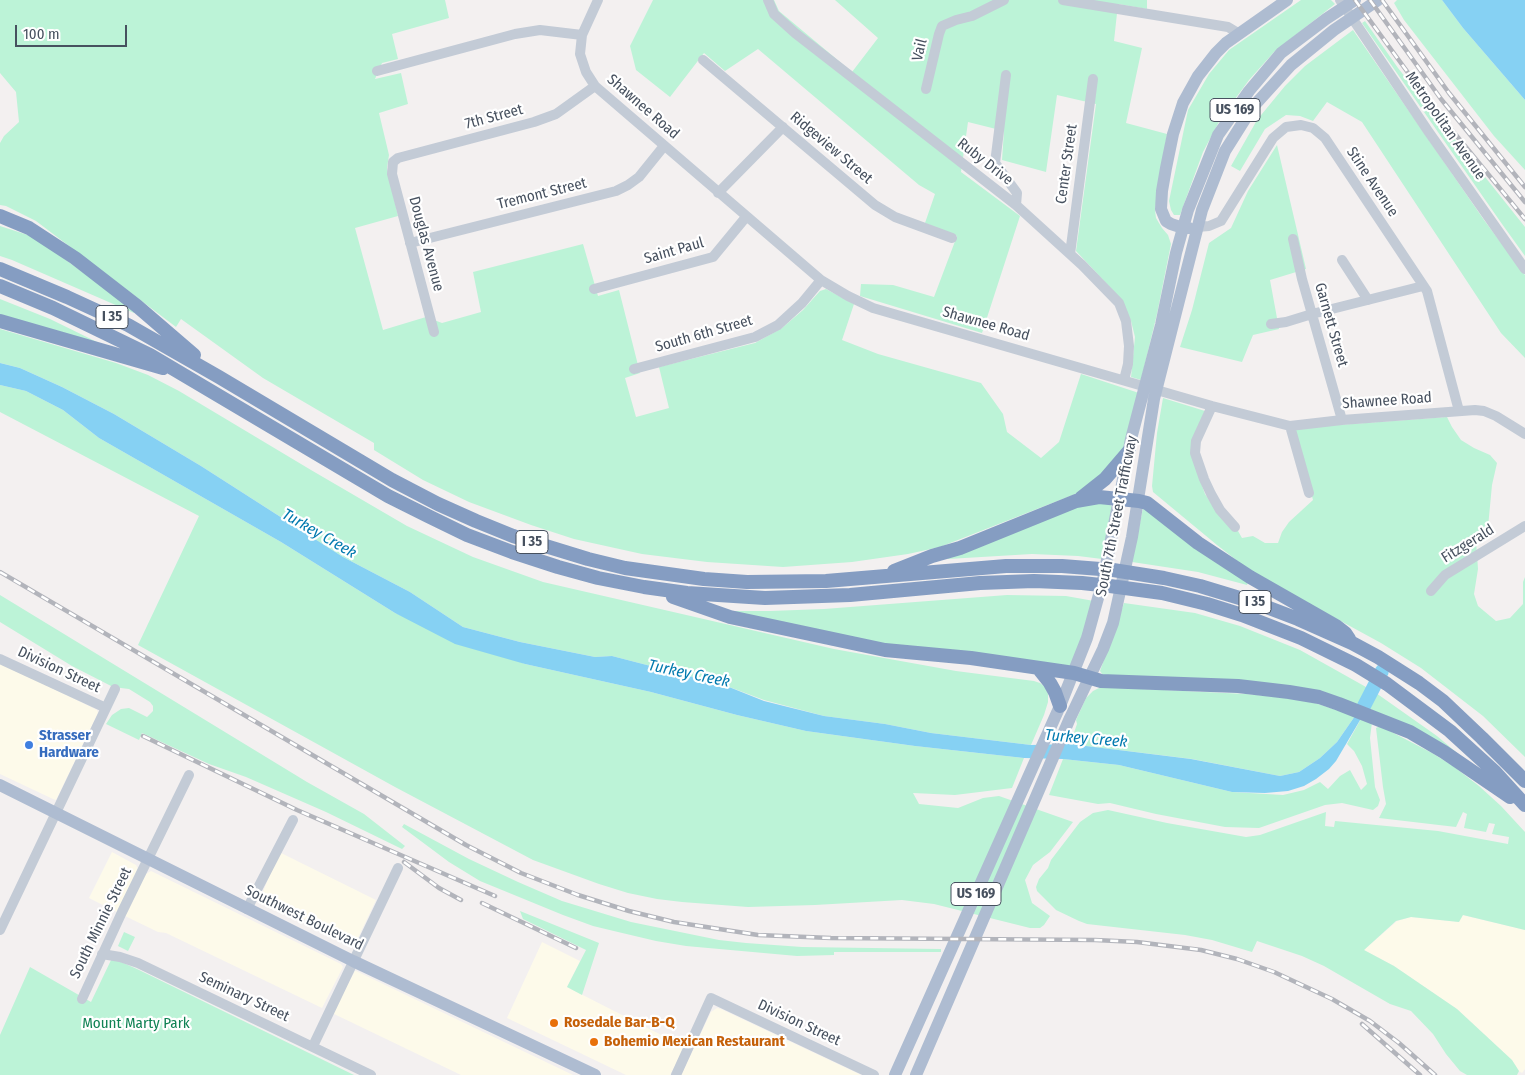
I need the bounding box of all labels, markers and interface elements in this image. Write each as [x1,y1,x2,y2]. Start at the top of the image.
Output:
scale bar [18,15,130,47]
text: 100 m [23,25,60,43]
street label: Vail [909,37,931,63]
street label: Metropolitan Avenue [1401,68,1489,184]
street label: Shawnee Road [603,71,683,143]
road number: US 169 [1210,98,1260,122]
street label: 7th Street [463,101,525,133]
street label: Ridgeview Street [786,108,876,188]
street label: Center Street [1052,123,1082,205]
street label: Ruby Drive [953,135,1017,189]
street label: Stine Avenue [1342,144,1402,220]
street label: Tremont Street [495,174,589,214]
street label: Douglas Avenue [405,195,447,293]
street label: Saint Paul [642,234,706,268]
street label: Garnett Street [1310,281,1352,369]
street label: Shawnee Road [940,303,1032,345]
road number: I 35 [96,306,128,328]
street label: South 6th Street [653,312,755,356]
street label: Shawnee Road [1342,389,1432,413]
street label: South 7th Street Trafficway [1093,434,1141,598]
water label: Turkey Creek [278,505,360,563]
street label: Fitzgerald [1438,521,1498,567]
road number: I 35 [516,530,548,554]
road number: I 35 [1239,590,1271,614]
street label: Division Street [15,643,103,697]
water label: Turkey Creek [647,656,731,692]
water label: Turkey Creek [1044,726,1128,752]
place label: Strasser Hardware [39,727,99,762]
marker: Strasser Hardware [23,739,35,751]
street label: South Minnie Street [66,865,136,981]
street label: Southwest Boulevard [242,881,366,955]
road number: US 169 [951,882,1001,906]
street label: Seminary Street [196,968,292,1026]
street label: Division Street [755,996,843,1050]
place label: Rosedale Bar-B-Q [564,1014,675,1032]
park label: Mount Marty Park [82,1015,190,1033]
marker: Rosedale Bar-B-Q [548,1017,560,1029]
place label: Bohemio Mexican Restaurant [604,1033,785,1051]
marker: Bohemio Mexican Restaurant [588,1036,600,1048]

